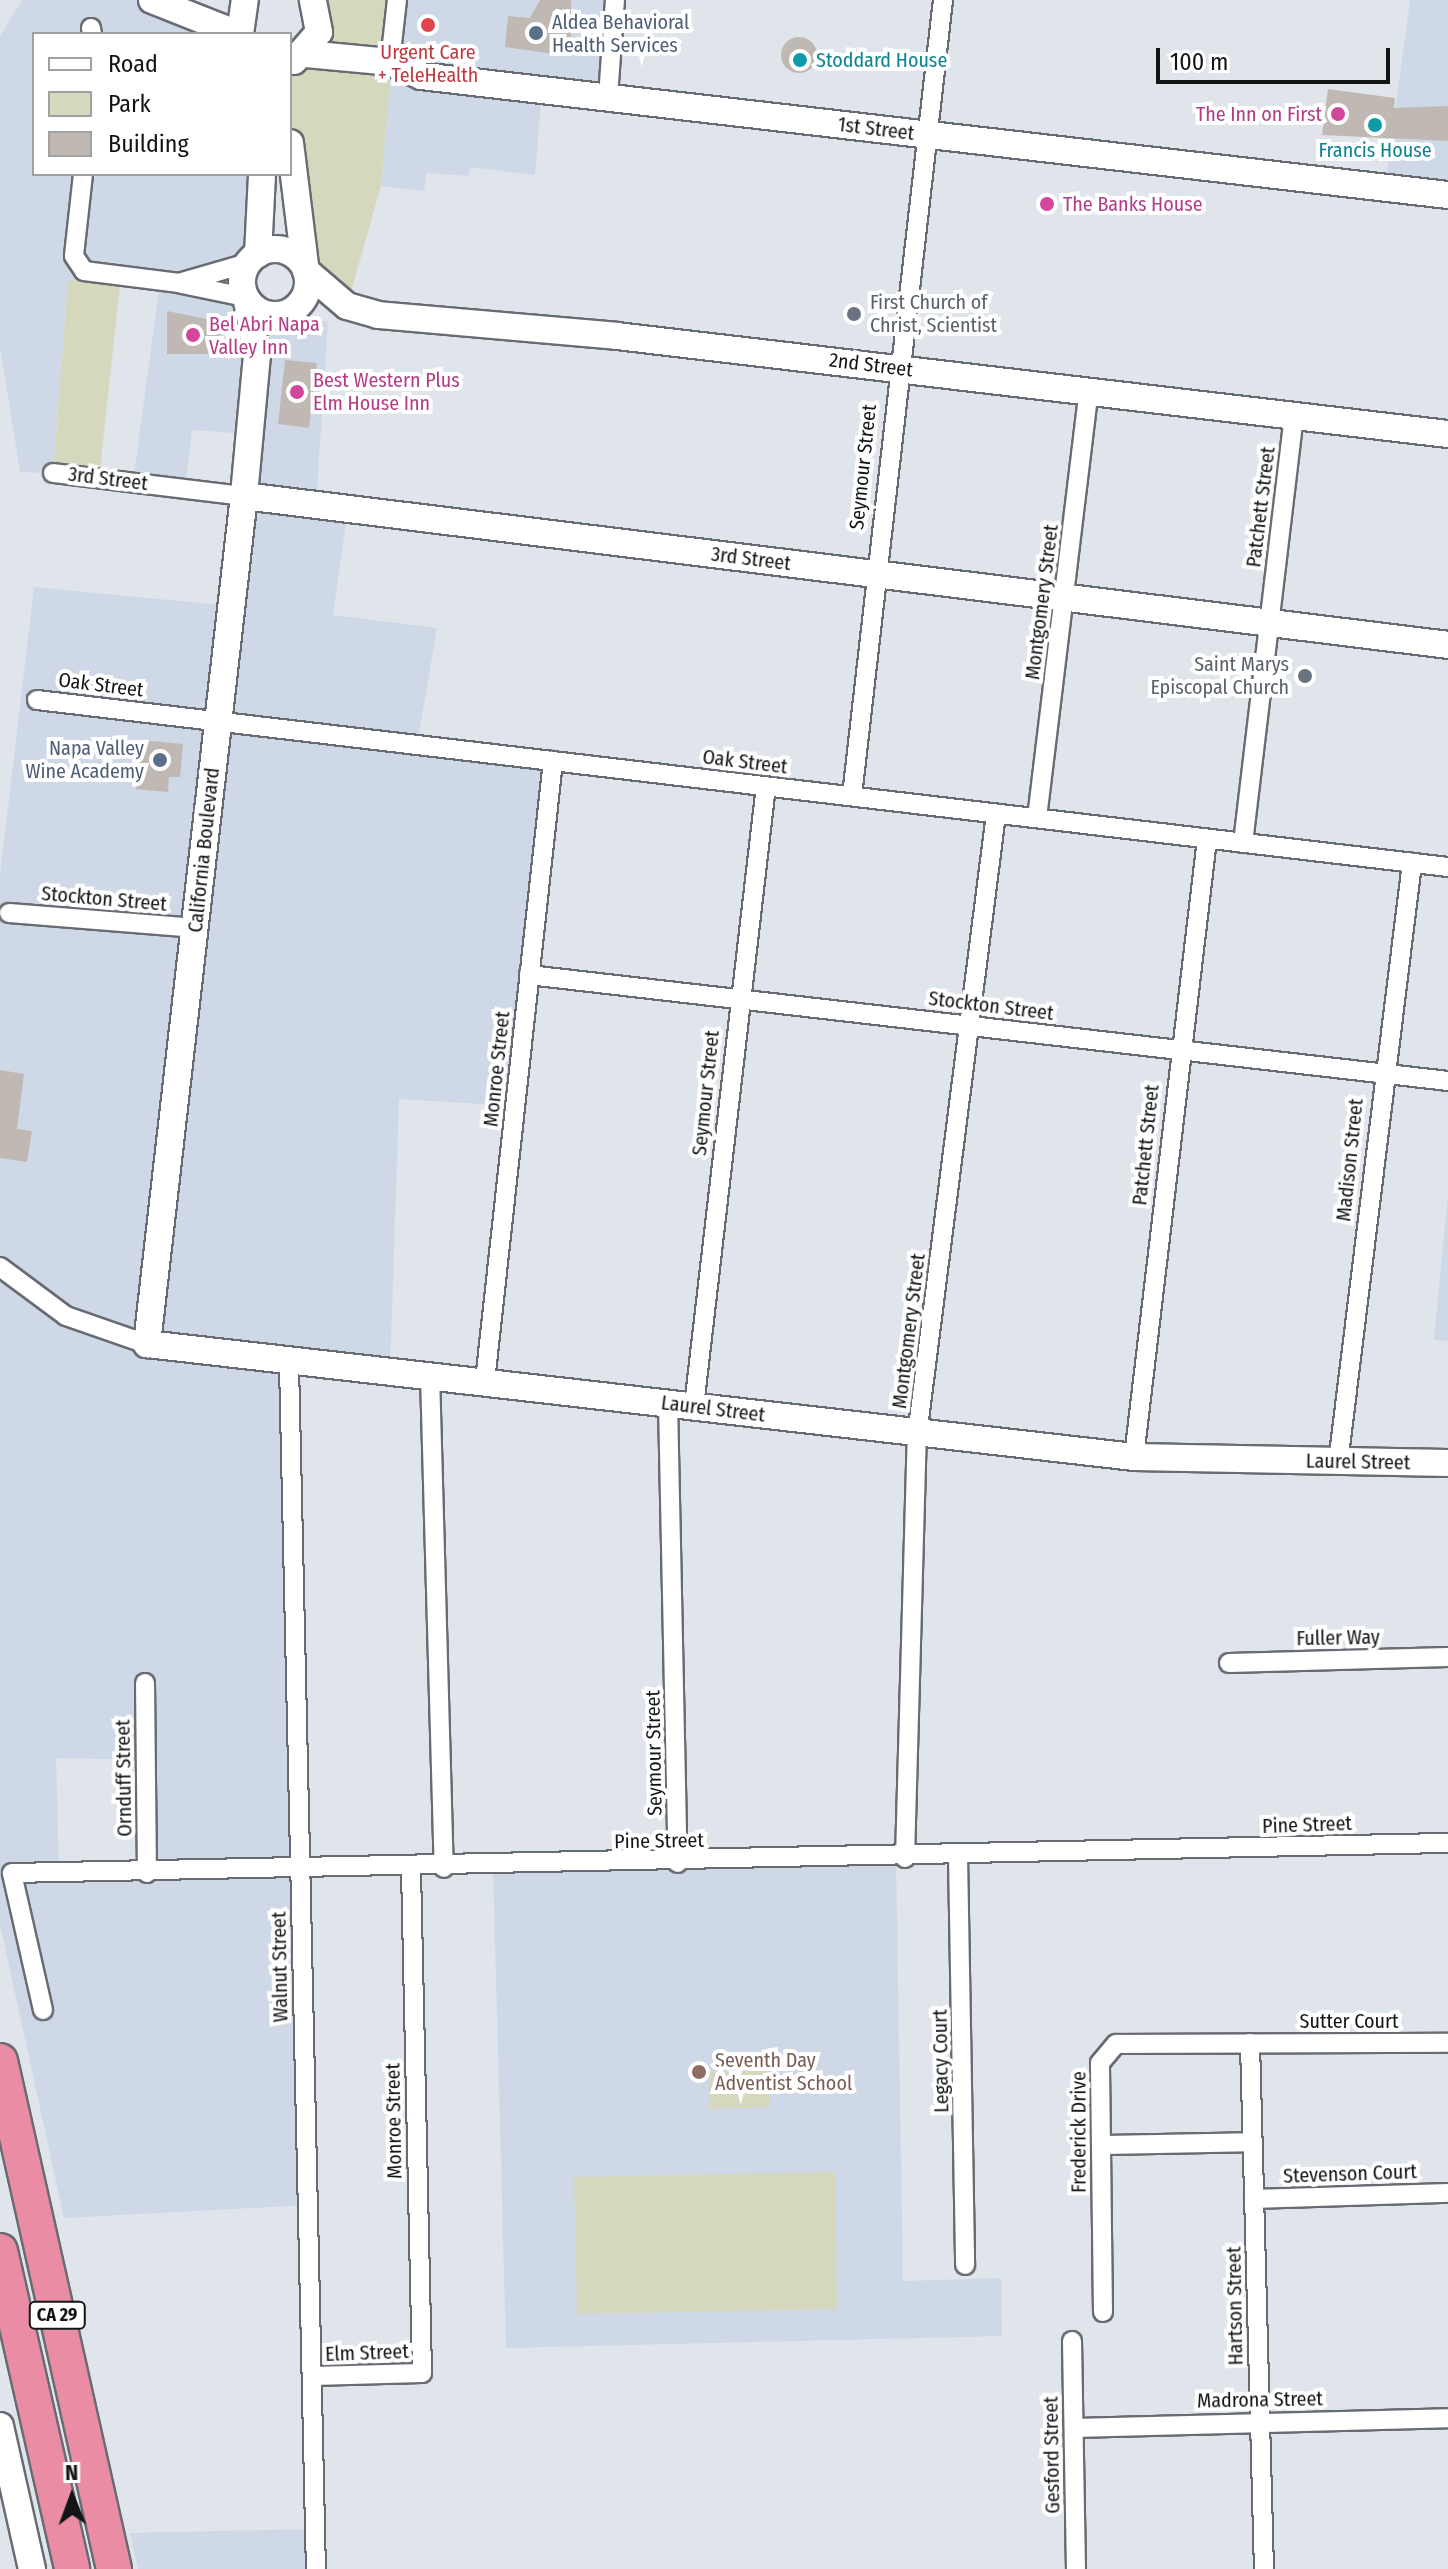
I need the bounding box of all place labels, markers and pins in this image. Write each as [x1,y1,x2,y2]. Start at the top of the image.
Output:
place label: Aldea Behavioral Health Services [552,10,689,57]
marker: Urgent Care + TeleHealth [417,14,439,36]
marker: Aldea Behavioral Health Services [527,24,545,42]
place label: Urgent Care + TeleHealth [378,40,478,87]
place label: Stoddard House [816,48,947,72]
marker: Stoddard House [791,51,809,69]
place label: The Inn on First [1196,102,1322,126]
marker: The Inn on First [1329,105,1347,123]
marker: Francis House [1366,116,1384,134]
place label: Francis House [1318,138,1432,162]
place label: The Banks House [1063,192,1203,216]
marker: The Banks House [1038,195,1056,213]
place label: First Church of Christ, Scientist [870,290,997,337]
marker: First Church of Christ, Scientist [845,305,863,323]
place label: Bel Abri Napa Valley Inn [209,312,320,359]
marker: Bel Abri Napa Valley Inn [184,326,202,344]
place label: Best Western Plus Elm House Inn [313,368,460,415]
marker: Best Western Plus Elm House Inn [288,383,306,401]
place label: Saint Marys Episcopal Church [1150,652,1289,699]
marker: Saint Marys Episcopal Church [1296,667,1314,685]
place label: Napa Valley Wine Academy [25,736,144,783]
marker: Napa Valley Wine Academy [151,751,169,769]
place label: Seventh Day Adventist School [715,2048,852,2095]
marker: Seventh Day Adventist School [690,2063,708,2081]

